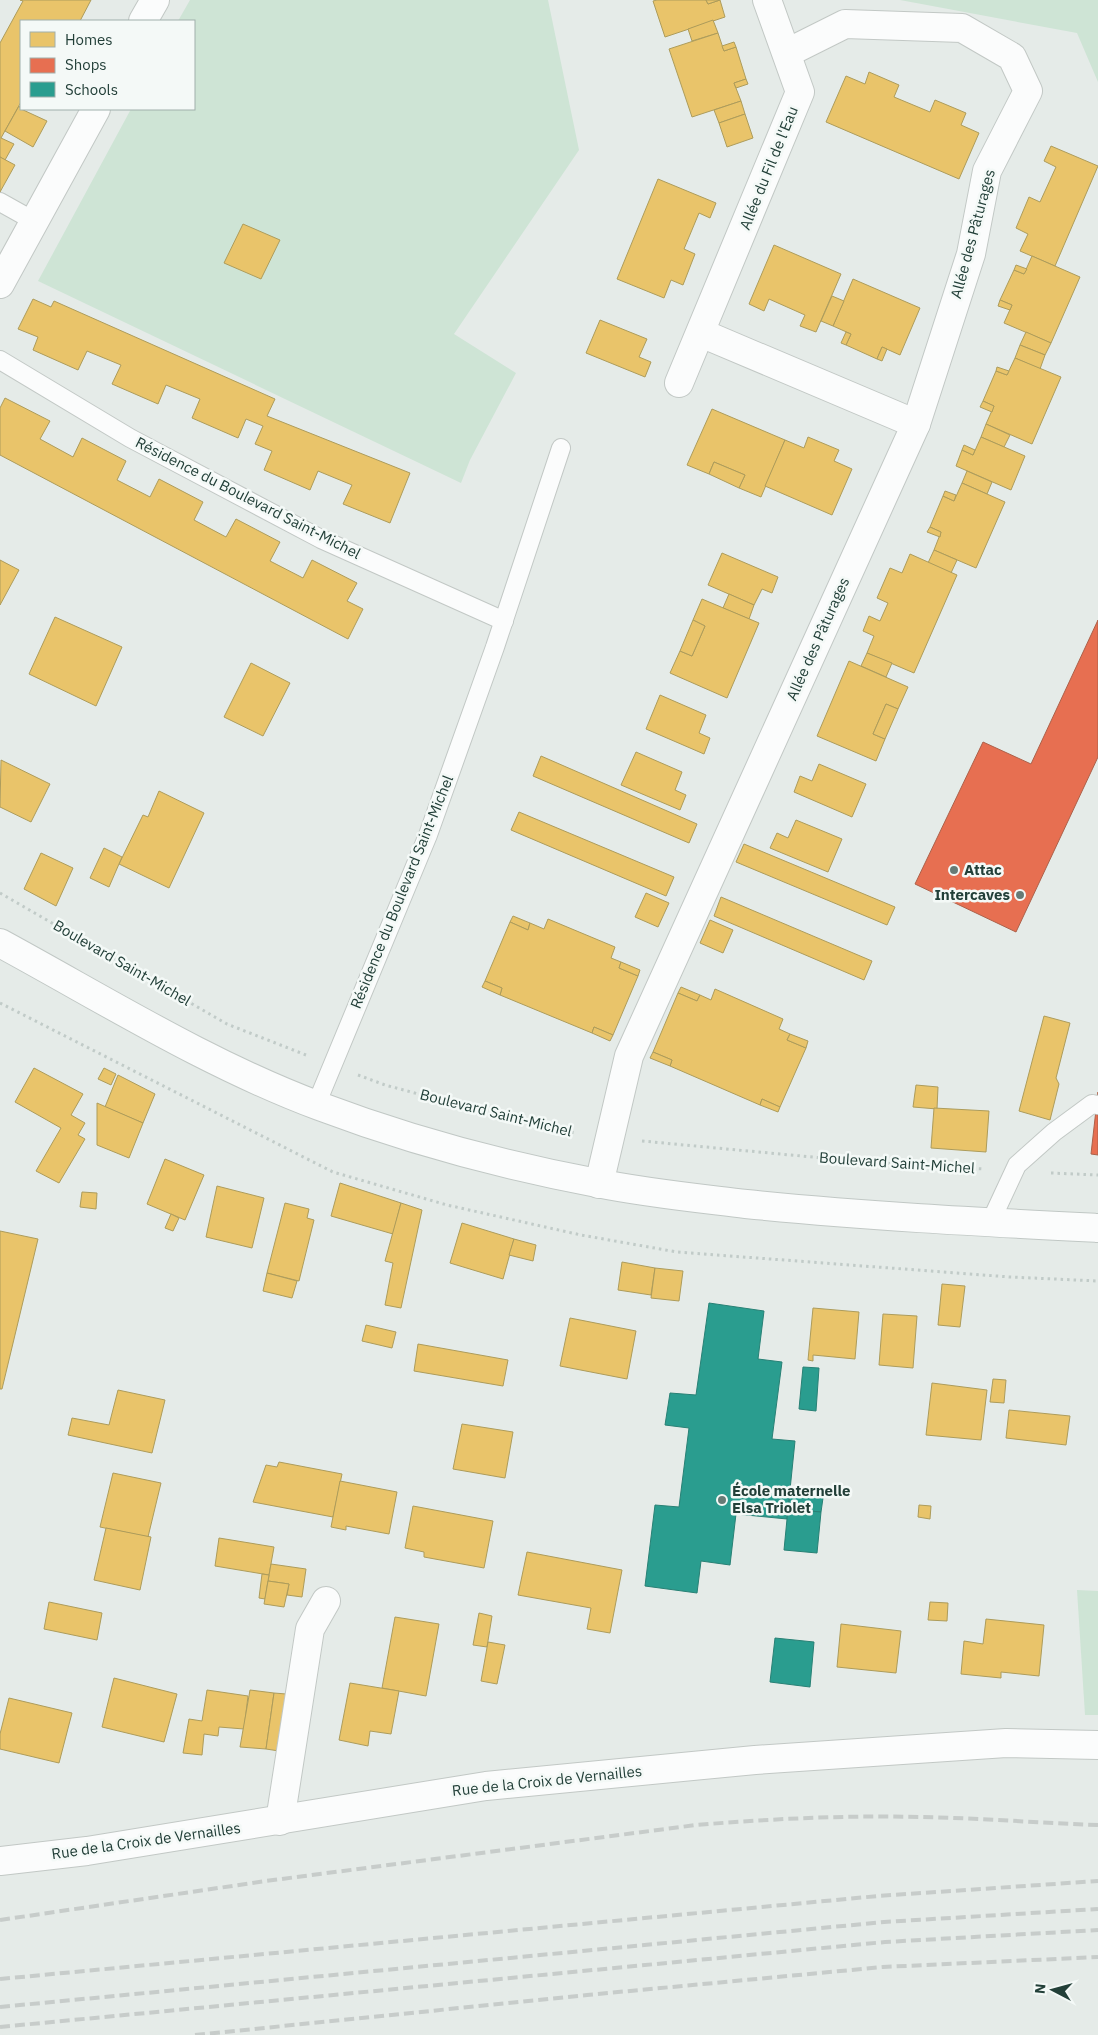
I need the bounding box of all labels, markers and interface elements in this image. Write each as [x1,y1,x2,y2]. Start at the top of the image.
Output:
legend [20,20,195,110]
text: Homes [65,30,113,49]
text: Shops [65,55,107,74]
text: Schools [65,80,118,99]
street label: Allée du Fil de l'Eau [735,103,802,232]
street label: Allée des Pâturages [946,167,999,301]
street label: Résidence du Boulevard Saint-Michel [132,432,364,563]
street label: Allée des Pâturages [782,574,853,703]
street label: Résidence du Boulevard Saint-Michel [346,772,457,1011]
place label: Attac [964,860,1002,879]
marker: Attac [948,864,960,876]
place label: Intercaves [934,885,1010,904]
marker: Intercaves [1014,889,1026,901]
street label: Boulevard Saint-Michel [50,915,195,1010]
street label: Boulevard Saint-Michel [418,1084,574,1141]
street label: Boulevard Saint-Michel [819,1148,976,1177]
place label: École maternelle Elsa Triolet [732,1481,850,1517]
marker: École maternelle Elsa Triolet [716,1494,728,1506]
street label: Rue de la Croix de Vernailles [451,1761,643,1800]
street label: Rue de la Croix de Vernailles [50,1818,242,1863]
north arrow [1028,1965,1078,2015]
text: N [1031,1983,1050,1995]

